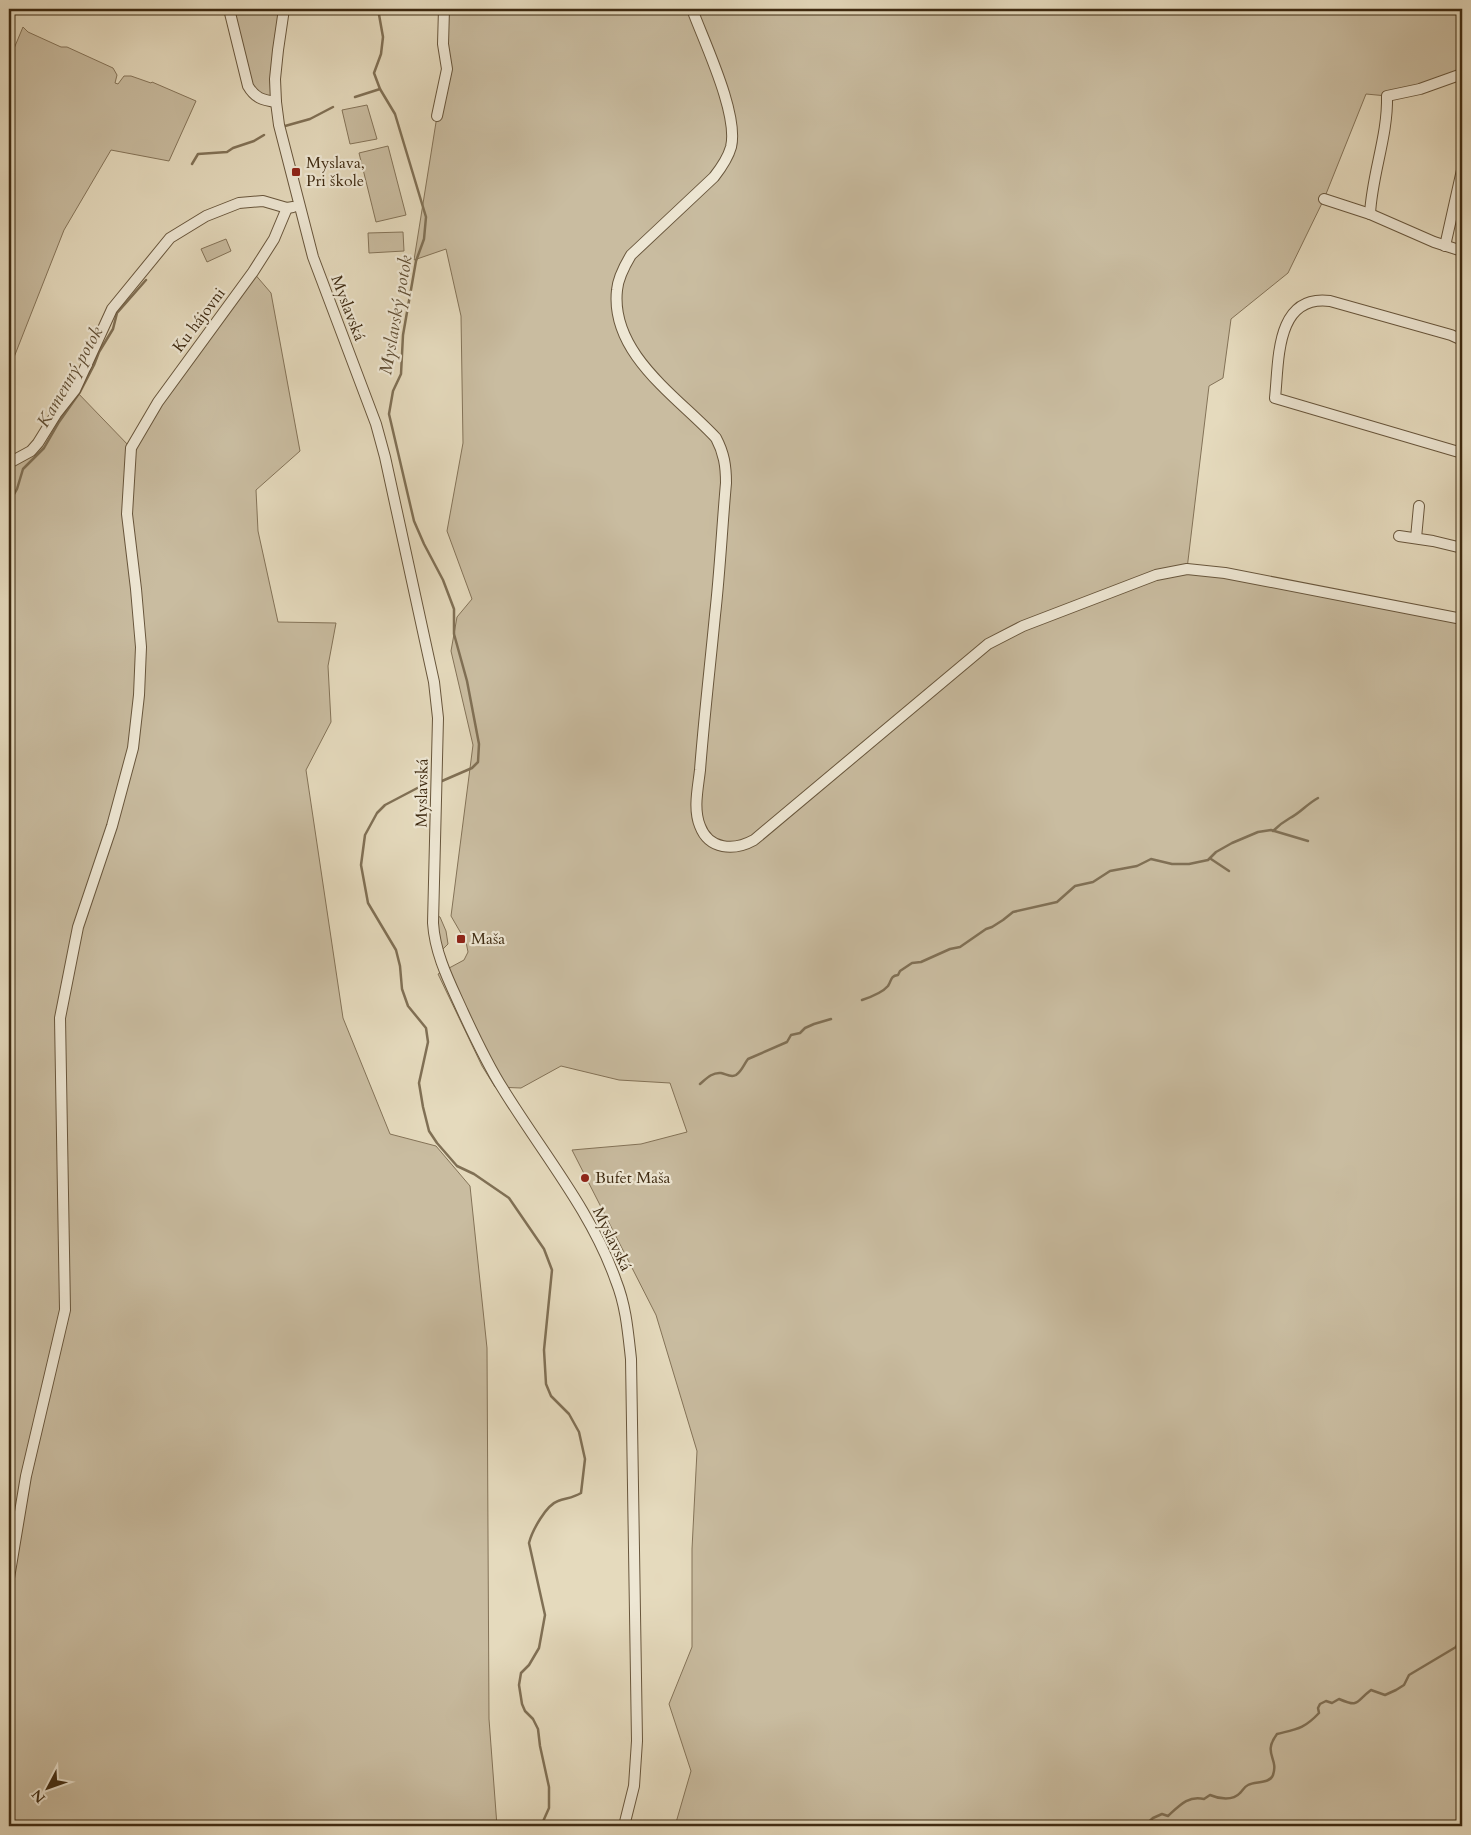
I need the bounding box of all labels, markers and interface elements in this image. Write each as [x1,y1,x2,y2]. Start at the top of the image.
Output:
place label: Myslava, Pri škole [306,152,365,192]
marker: Myslava, Pri škole [290,166,302,178]
water label: Myslavský potok [373,253,419,377]
street label: Myslavská [325,272,371,344]
street label: Ku hájovni [167,283,231,357]
water label: Kamenný potok [31,322,109,432]
street label: Myslavská [410,758,434,828]
place label: Maša [471,928,505,950]
marker: Maša [455,933,467,945]
place label: Bufet Maša [595,1167,670,1189]
marker: Bufet Maša [579,1172,591,1184]
street label: Myslavská [587,1203,637,1275]
north arrow [22,1762,72,1812]
text: N [27,1785,50,1807]

